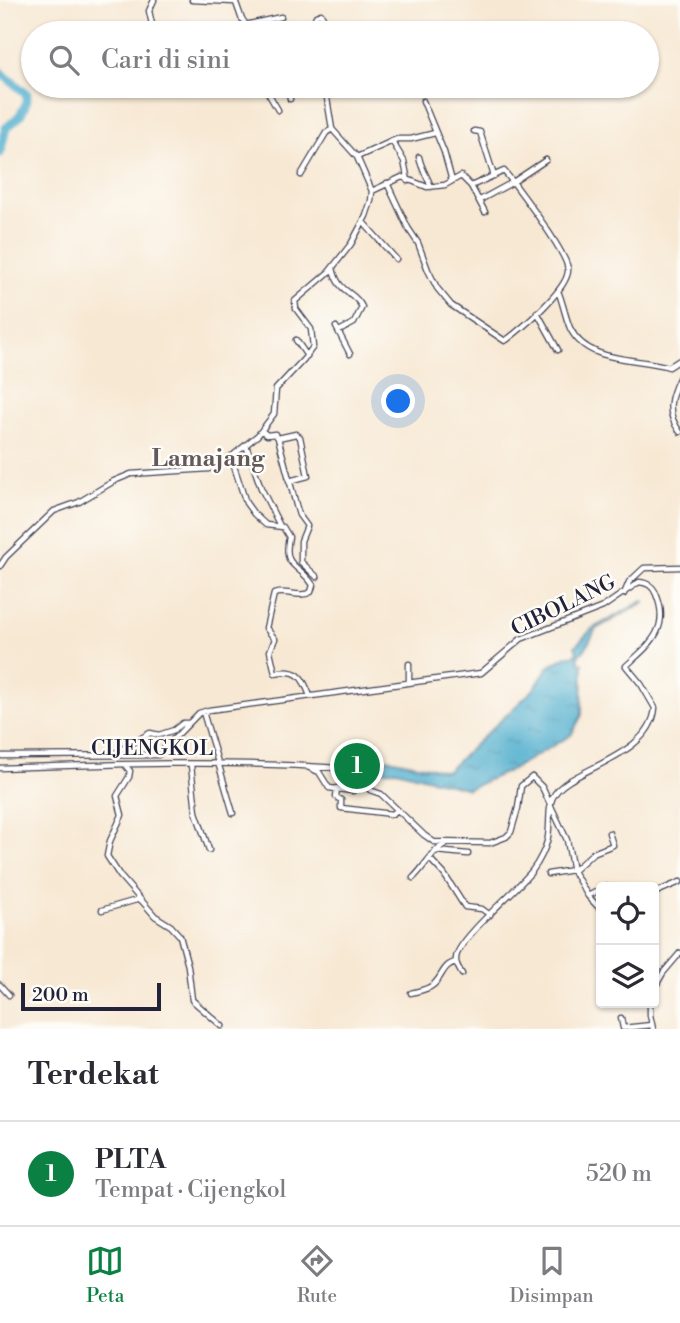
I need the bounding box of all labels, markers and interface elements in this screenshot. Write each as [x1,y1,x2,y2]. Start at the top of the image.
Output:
search box [21,21,659,98]
icon: search [45,41,83,79]
text: Cari di sini [101,44,230,76]
your location [381,384,415,418]
district label: Lamajang [151,444,266,474]
street label: CIBOLANG [507,569,620,642]
street label: CIJENGKOL [91,736,213,762]
pin: 1 [334,740,380,792]
map controls [596,882,659,1008]
button: locate [596,882,659,945]
button: layers [596,945,659,1008]
scale bar [21,980,161,1012]
text: 200 m [32,983,89,1007]
text: Terdekat [28,1056,159,1094]
text: PLTA [95,1144,166,1176]
text: 1 [45,1160,57,1188]
text: 520 m [586,1160,652,1188]
text: Tempat · Cijengkol [95,1176,286,1204]
tab: Peta [86,1242,124,1308]
tab: Rute [297,1242,337,1308]
tab: Disimpan [510,1242,594,1308]

